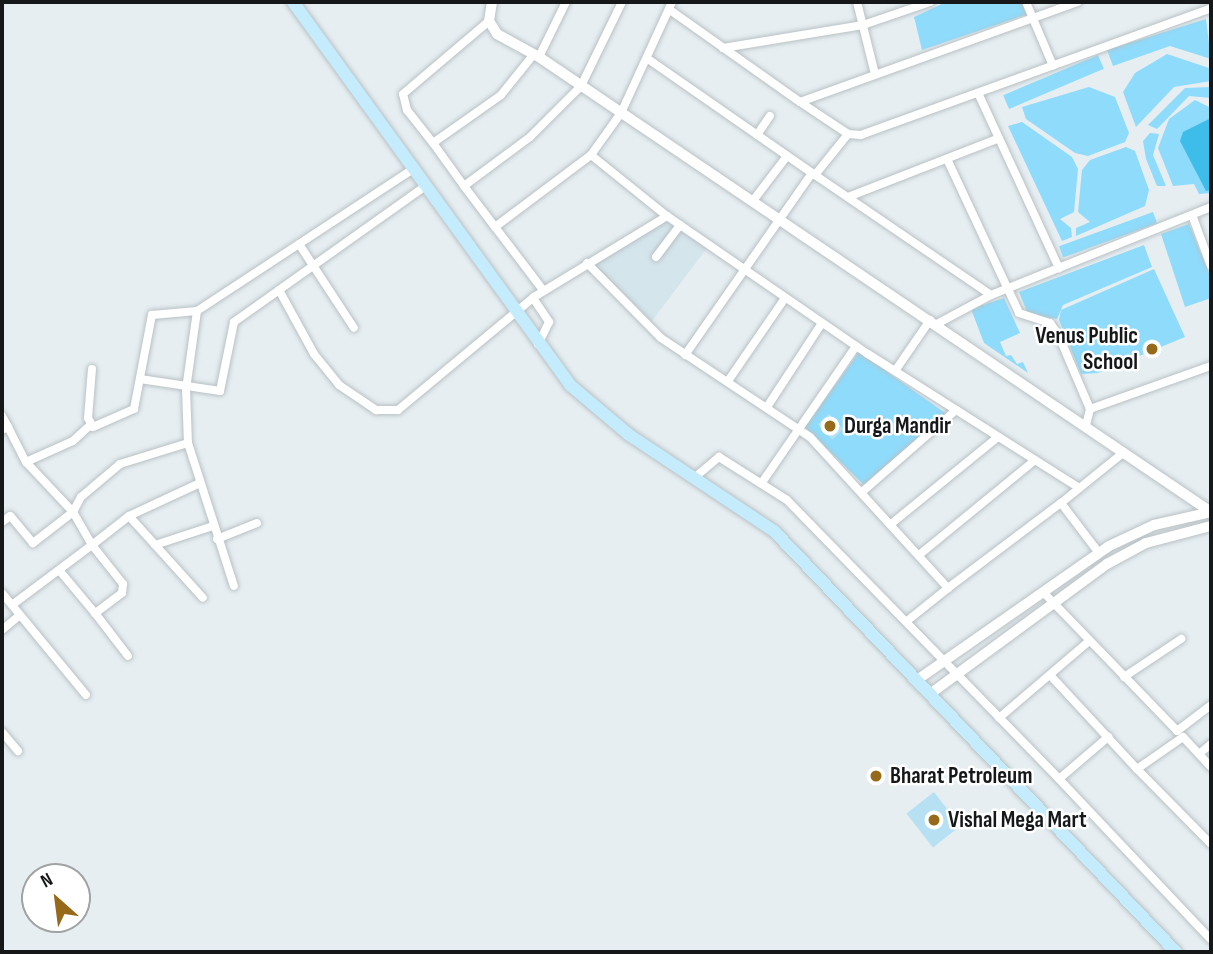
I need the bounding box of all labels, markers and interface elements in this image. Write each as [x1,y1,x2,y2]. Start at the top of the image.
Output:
place label: Venus Public School [1035,322,1138,376]
marker: Venus Public School [1144,341,1160,357]
place label: Durga Mandir [844,412,951,440]
marker: Durga Mandir [822,418,838,434]
place label: Bharat Petroleum [890,762,1032,790]
marker: Bharat Petroleum [868,768,884,784]
place label: Vishal Mega Mart [948,806,1086,834]
marker: Vishal Mega Mart [926,812,942,828]
north arrow [21,863,91,933]
text: N [37,868,57,893]

